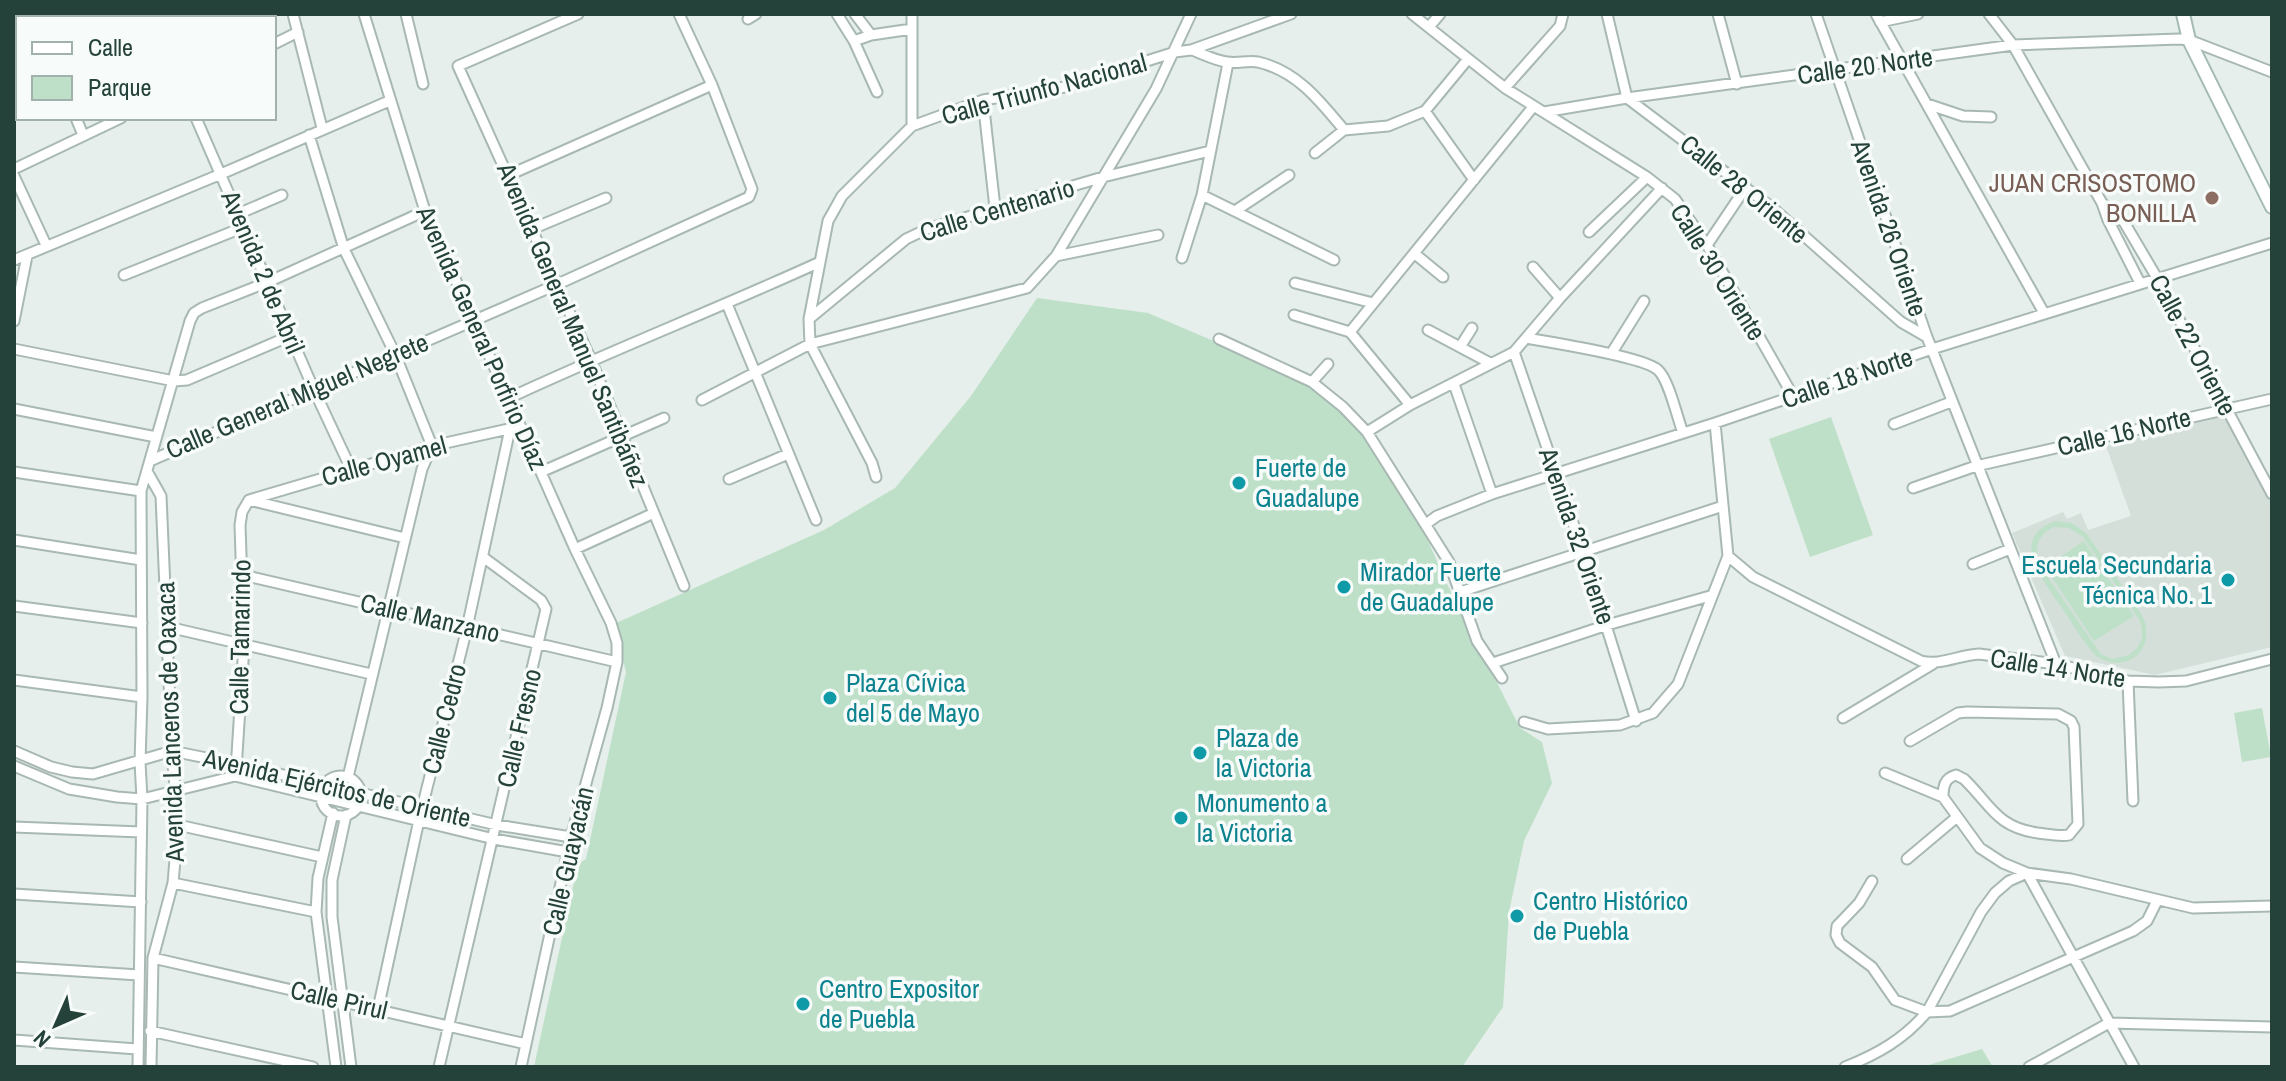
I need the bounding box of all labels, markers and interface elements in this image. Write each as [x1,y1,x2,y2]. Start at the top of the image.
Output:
legend [16,16,276,120]
text: Calle [88,31,133,63]
street label: Calle 20 Norte [1795,39,1935,92]
street label: Calle Triunfo Nacional [937,44,1150,133]
text: Parque [88,71,151,103]
street label: Calle 28 Oriente [1673,126,1816,251]
street label: Avenida 26 Oriente [1843,134,1936,321]
street label: Avenida General Manuel Santibáñez [489,156,658,492]
place label: JUAN CRISOSTOMO BONILLA [1989,165,2197,230]
street label: Calle Centenario [915,169,1078,250]
street label: Avenida 2 de Abril [213,184,314,359]
marker: JUAN CRISOSTOMO BONILLA [2203,189,2221,207]
street label: Calle 30 Oriente [1662,197,1774,347]
street label: Avenida General Porfirio Díaz [408,199,556,475]
street label: Calle 22 Oriente [2142,268,2245,422]
street label: Calle General Miguel Negrete [160,324,433,467]
street label: Calle 18 Norte [1777,339,1917,416]
street label: Calle 16 Norte [2054,399,2194,464]
street label: Calle Oyamel [318,427,450,494]
street label: Avenida 32 Oriente [1531,442,1624,629]
place label: Fuerte de Guadalupe [1255,450,1359,515]
marker: Fuerte de Guadalupe [1230,474,1248,492]
place label: Escuela Secundaria Técnica No. 1 [2021,547,2212,612]
place label: Mirador Fuerte de Guadalupe [1360,554,1501,619]
street label: Calle Tamarindo [221,559,258,715]
marker: Escuela Secundaria Técnica No. 1 [2219,571,2237,589]
marker: Mirador Fuerte de Guadalupe [1335,578,1353,596]
street label: Avenida Lanceros de Oaxaca [147,581,192,864]
street label: Calle Manzano [357,584,503,651]
street label: Calle 14 Norte [1988,640,2128,695]
street label: Calle Cedro [413,660,474,778]
street label: Calle Fresno [488,665,549,791]
place label: Plaza Cívica del 5 de Mayo [846,665,980,730]
marker: Plaza Cívica del 5 de Mayo [821,689,839,707]
place label: Plaza de la Victoria [1216,720,1312,785]
street label: Avenida Ejércitos de Oriente [199,739,474,835]
marker: Plaza de la Victoria [1191,744,1209,762]
street label: Calle Guayacán [533,783,602,939]
place label: Monumento a la Victoria [1197,785,1328,850]
marker: Monumento a la Victoria [1172,809,1190,827]
place label: Centro Histórico de Puebla [1533,883,1688,948]
marker: Centro Histórico de Puebla [1508,907,1526,925]
street label: Calle Pirul [287,971,391,1028]
place label: Centro Expositor de Puebla [819,971,979,1036]
north arrow [16,985,96,1065]
marker: Centro Expositor de Puebla [794,995,812,1013]
text: N [27,1024,57,1054]

